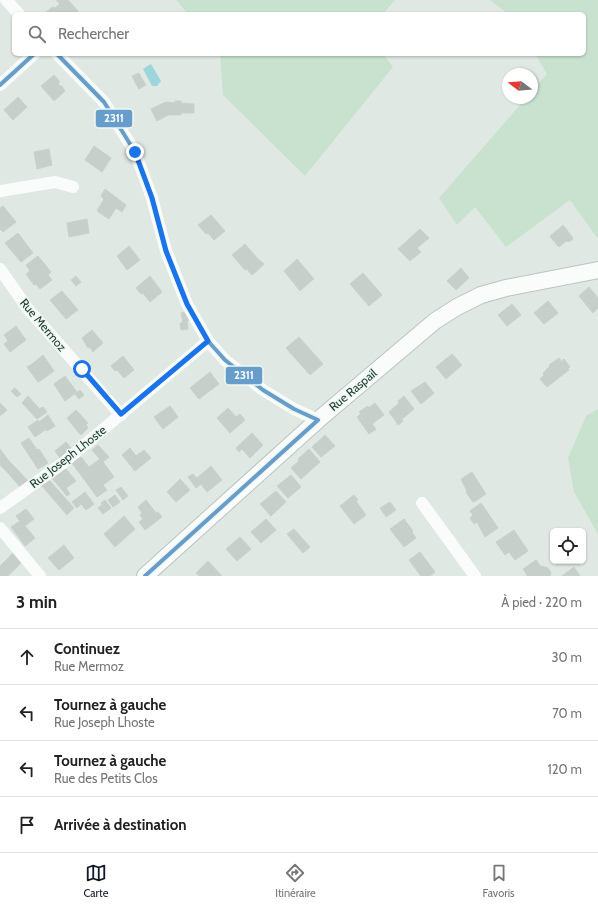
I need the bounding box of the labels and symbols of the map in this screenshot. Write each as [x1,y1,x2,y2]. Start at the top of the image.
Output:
north arrow [502,68,538,104]
line badge: 2311 [95,109,133,128]
text: 2311 [104,111,124,125]
route end [126,143,144,161]
street label: Rue Mermoz [17,295,70,354]
route start [73,360,91,378]
street label: Rue Raspail [326,365,380,414]
line badge: 2311 [225,366,263,385]
text: 2311 [234,368,254,382]
street label: Rue Joseph Lhoste [26,422,109,491]

